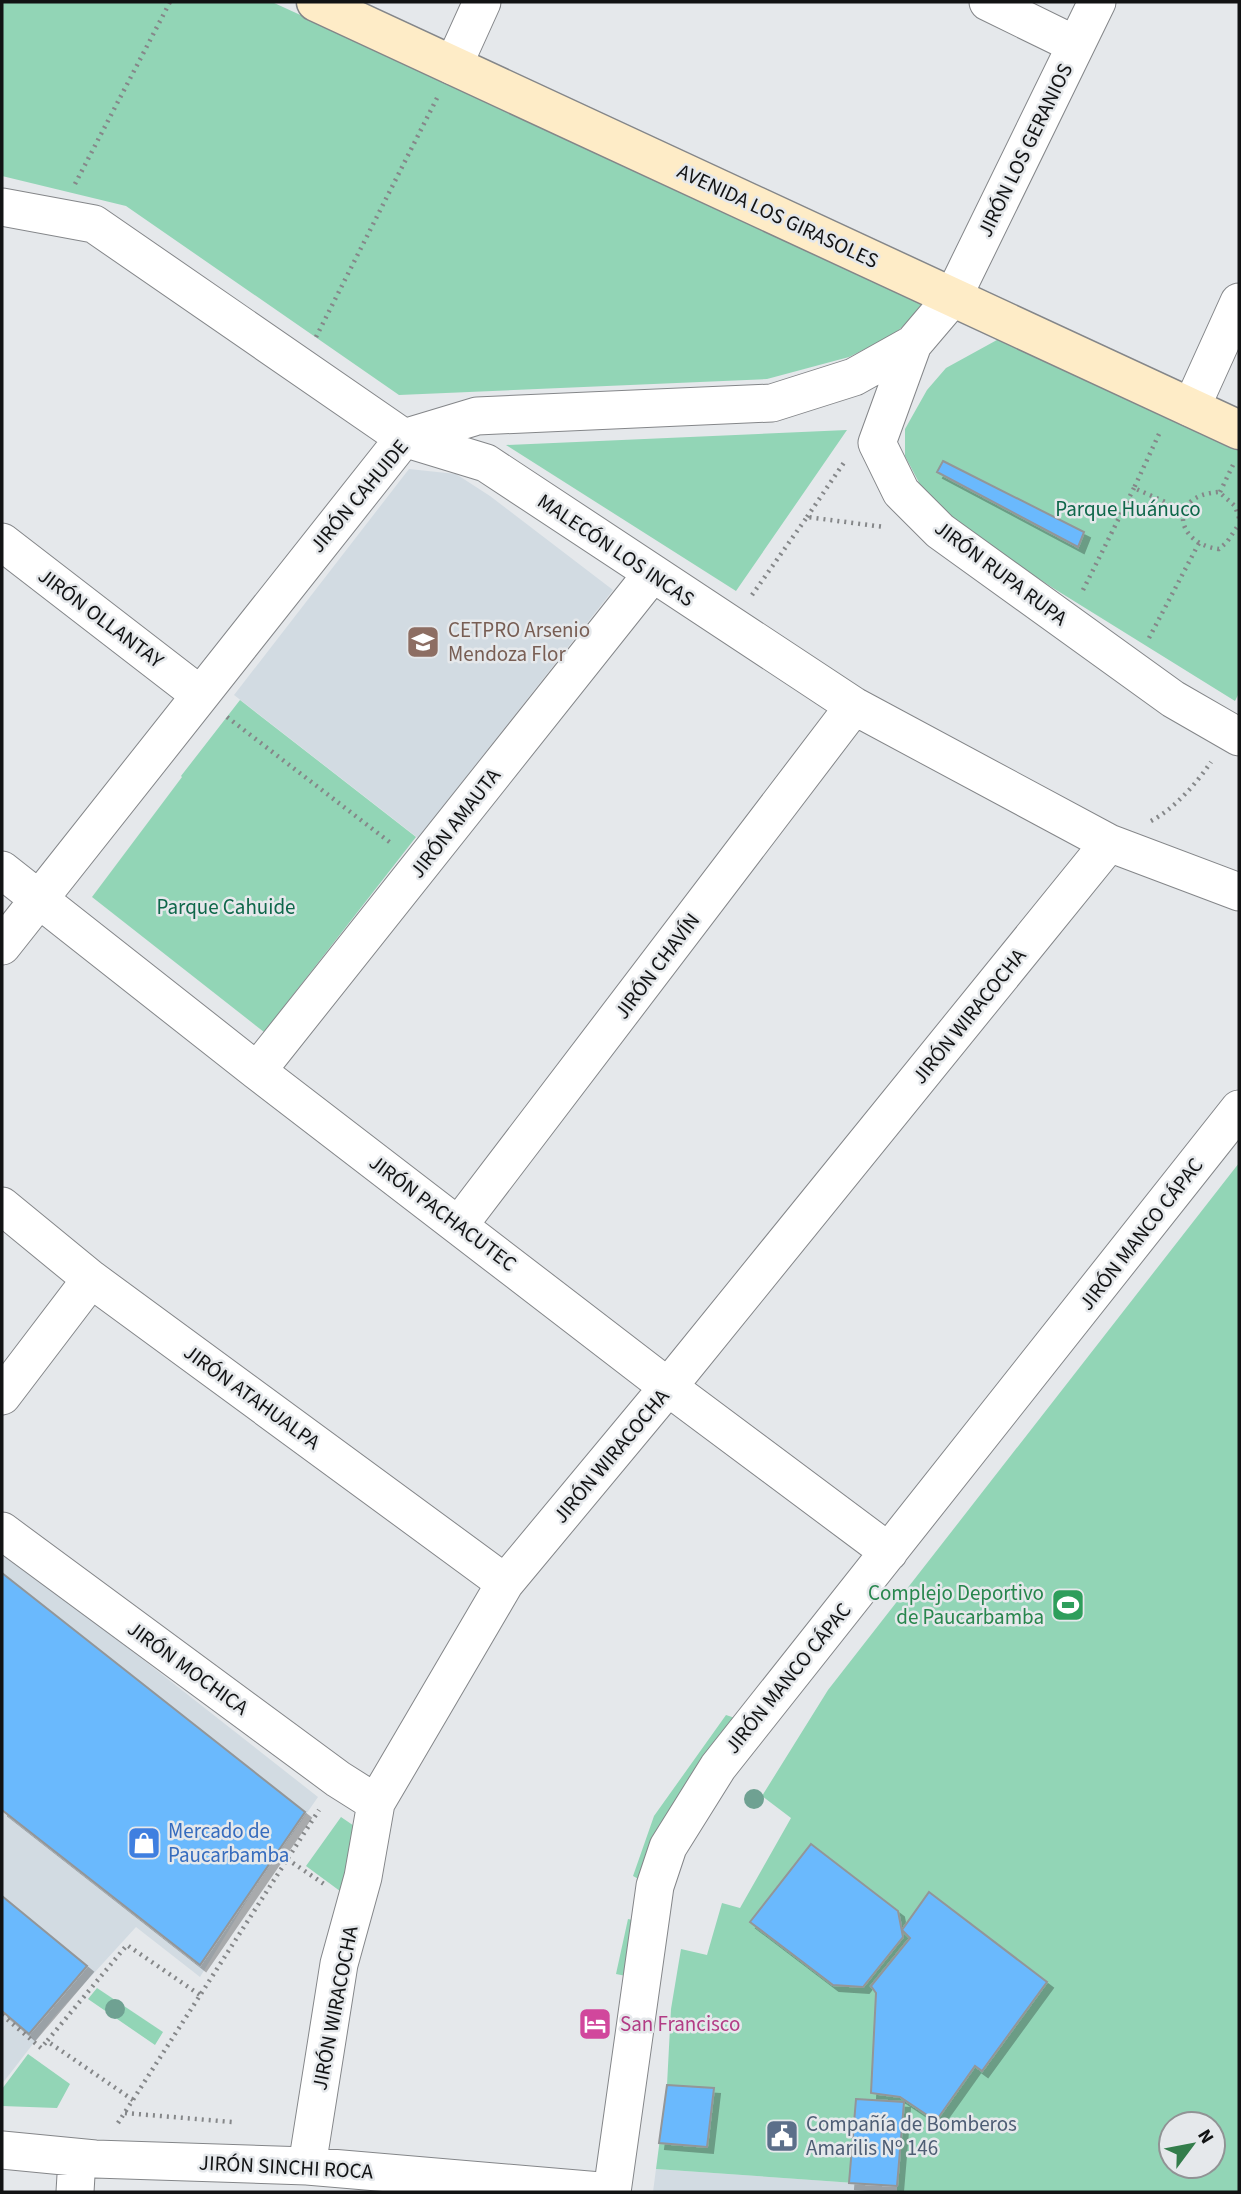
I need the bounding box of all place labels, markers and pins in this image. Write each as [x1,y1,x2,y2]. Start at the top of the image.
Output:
place label: CETPRO Arsenio Mendoza Flor [448,615,590,669]
school or university icon: CETPRO Arsenio Mendoza Flor [404,623,442,661]
place label: Complejo Deportivo de Paucarbamba [868,1578,1044,1632]
sports icon: Complejo Deportivo de Paucarbamba [1049,1586,1087,1624]
place label: Mercado de Paucarbamba [168,1816,289,1870]
shop icon: Mercado de Paucarbamba [125,1824,163,1862]
hotel icon: San Francisco [576,2005,614,2043]
place label: San Francisco [620,2009,740,2039]
place label: Compañía de Bomberos Amarilis Nº 146 [806,2109,1017,2163]
public building icon: Compañía de Bomberos Amarilis Nº 146 [763,2117,801,2155]

